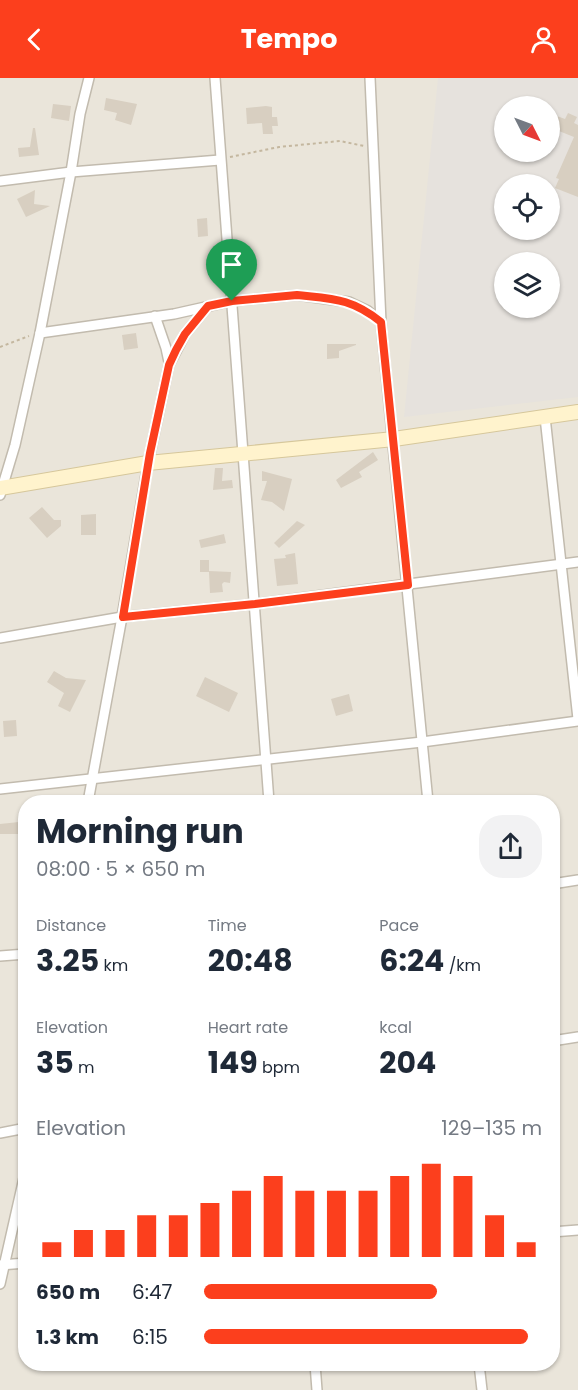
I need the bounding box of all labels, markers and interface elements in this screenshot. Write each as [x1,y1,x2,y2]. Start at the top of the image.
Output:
text: Tempo [241,20,337,57]
icon: back [18,23,51,56]
icon: person [527,23,560,56]
north arrow [494,96,560,162]
map controls [494,96,560,318]
button: locate [494,174,560,240]
pin [206,239,257,301]
icon: arrive [215,248,248,281]
button: layers [494,252,560,318]
text: Morning run [36,808,244,855]
button: share [479,815,542,878]
text: 08:00 · 5 × 650 m [36,855,205,883]
text: Distance [36,914,106,937]
text: Time [208,914,247,937]
text: Pace [379,914,419,937]
text: 3.25 [36,939,99,982]
text: 20:48 [208,939,293,982]
text: 6:24 [379,939,444,982]
text: km [99,954,128,977]
text: /km [444,954,481,977]
text: Elevation [36,1016,108,1039]
text: Heart rate [208,1016,288,1039]
text: kcal [379,1016,412,1039]
text: 35 [36,1041,74,1084]
text: 149 [208,1041,258,1084]
text: 204 [379,1041,436,1084]
text: m [74,1056,94,1079]
text: bpm [258,1056,300,1079]
text: Elevation [36,1114,126,1142]
text: 129–135 m [441,1114,542,1142]
text: 650 m [36,1278,100,1306]
text: 6:47 [132,1278,172,1306]
text: 1.3 km [36,1323,99,1351]
text: 6:15 [132,1323,168,1351]

